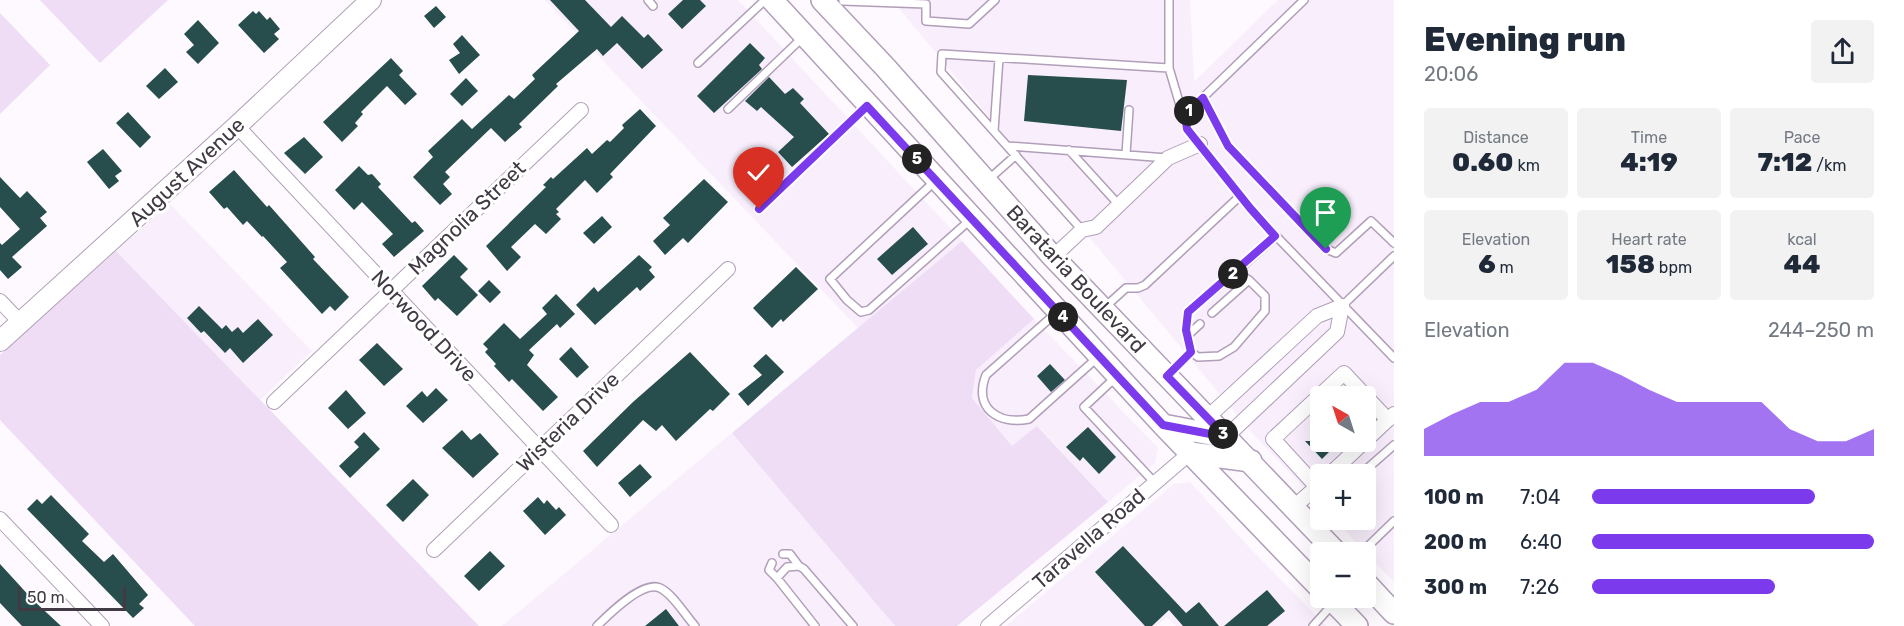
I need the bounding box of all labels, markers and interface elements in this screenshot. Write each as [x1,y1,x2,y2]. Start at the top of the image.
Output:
text: Evening run [1424,20,1626,59]
button: share [1811,20,1874,83]
text: 20:06 [1424,62,1478,86]
pin: 1 [1174,96,1204,126]
text: 1 [1185,101,1193,120]
street label: August Avenue [124,112,250,232]
text: Distance [1463,128,1529,147]
text: Time [1631,128,1667,147]
text: Pace [1784,128,1820,147]
pin: 5 [902,144,932,174]
pin [733,147,784,209]
text: 0.60 [1452,147,1513,178]
text: 4:19 [1620,147,1678,178]
text: 7:12 [1758,147,1812,178]
text: 5 [912,149,922,168]
street label: Magnolia Street [403,155,530,280]
icon: check [742,156,775,189]
text: km [1513,156,1540,175]
text: /km [1812,156,1847,175]
pin [1300,187,1351,249]
icon: arrive [1309,196,1342,229]
street label: Barataria Boulevard [1001,200,1151,358]
text: Elevation [1462,230,1530,249]
text: Heart rate [1611,230,1687,249]
text: kcal [1787,230,1817,249]
text: 6 [1478,249,1496,280]
text: 158 [1606,249,1655,280]
text: 44 [1784,249,1820,280]
text: m [1496,258,1514,277]
text: bpm [1655,258,1692,277]
pin: 2 [1218,259,1248,289]
text: 2 [1228,264,1238,283]
street label: Norwood Drive [366,265,482,387]
pin: 4 [1048,302,1078,332]
text: 4 [1058,307,1068,326]
text: Elevation [1424,318,1510,342]
text: 244–250 m [1768,318,1874,342]
street label: Wisteria Drive [511,366,624,477]
north arrow [1310,386,1376,452]
map controls [1310,386,1376,608]
pin: 3 [1208,419,1238,449]
text: 3 [1218,424,1228,443]
button: + [1310,464,1376,530]
street label: Taravella Road [1027,483,1150,594]
text: 100 m [1424,485,1484,509]
text: 7:04 [1520,485,1561,509]
text: 200 m [1424,530,1487,554]
text: 6:40 [1520,530,1562,554]
button: − [1310,542,1376,608]
text: 300 m [1424,575,1487,599]
text: 7:26 [1520,575,1559,599]
scale bar [18,584,126,612]
text: 50 m [27,588,65,607]

